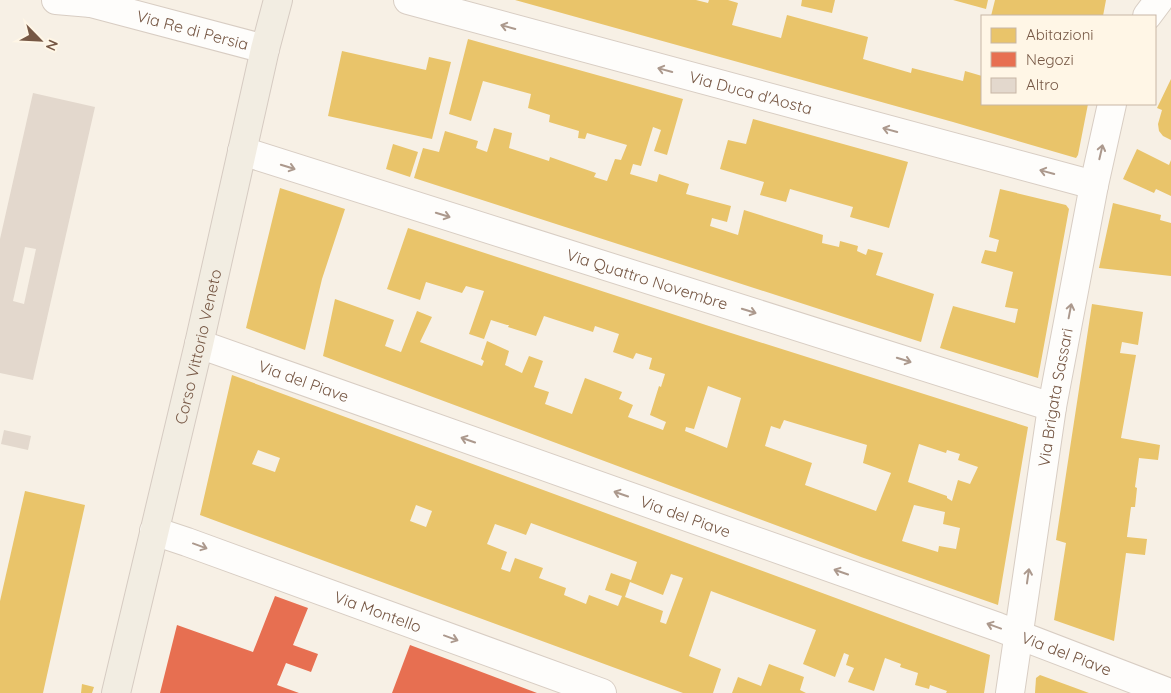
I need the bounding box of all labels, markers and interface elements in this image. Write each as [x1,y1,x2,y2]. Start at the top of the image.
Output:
street label: Via Re di Persia [134,5,251,54]
north arrow [15,15,65,65]
legend [981,15,1156,105]
one-way arrow [501,22,517,31]
text: Abitazioni [1026,25,1094,44]
text: N [42,37,62,54]
text: Negozi [1026,50,1074,69]
one-way arrow [658,64,674,74]
street label: Via Duca d'Aosta [687,66,814,119]
text: Altro [1026,75,1059,94]
one-way arrow [882,125,898,134]
one-way arrow [1097,144,1106,160]
one-way arrow [280,162,296,172]
one-way arrow [1039,167,1055,177]
one-way arrow [435,211,451,221]
street label: Via Quattro Novembre [564,244,730,314]
street label: Corso Vittorio Veneto [170,267,225,426]
one-way arrow [1066,304,1076,320]
one-way arrow [740,307,756,317]
street label: Via Brigata Sassari [1033,326,1077,468]
street label: Via del Piave [256,356,352,406]
one-way arrow [895,356,911,365]
one-way arrow [461,435,476,444]
one-way arrow [614,489,630,498]
street label: Via del Piave [637,491,733,542]
one-way arrow [192,542,207,551]
one-way arrow [833,566,849,576]
one-way arrow [1023,568,1033,584]
street label: Via Montello [332,586,424,637]
one-way arrow [987,621,1002,630]
street label: Via del Piave [1019,627,1114,680]
one-way arrow [443,634,458,643]

